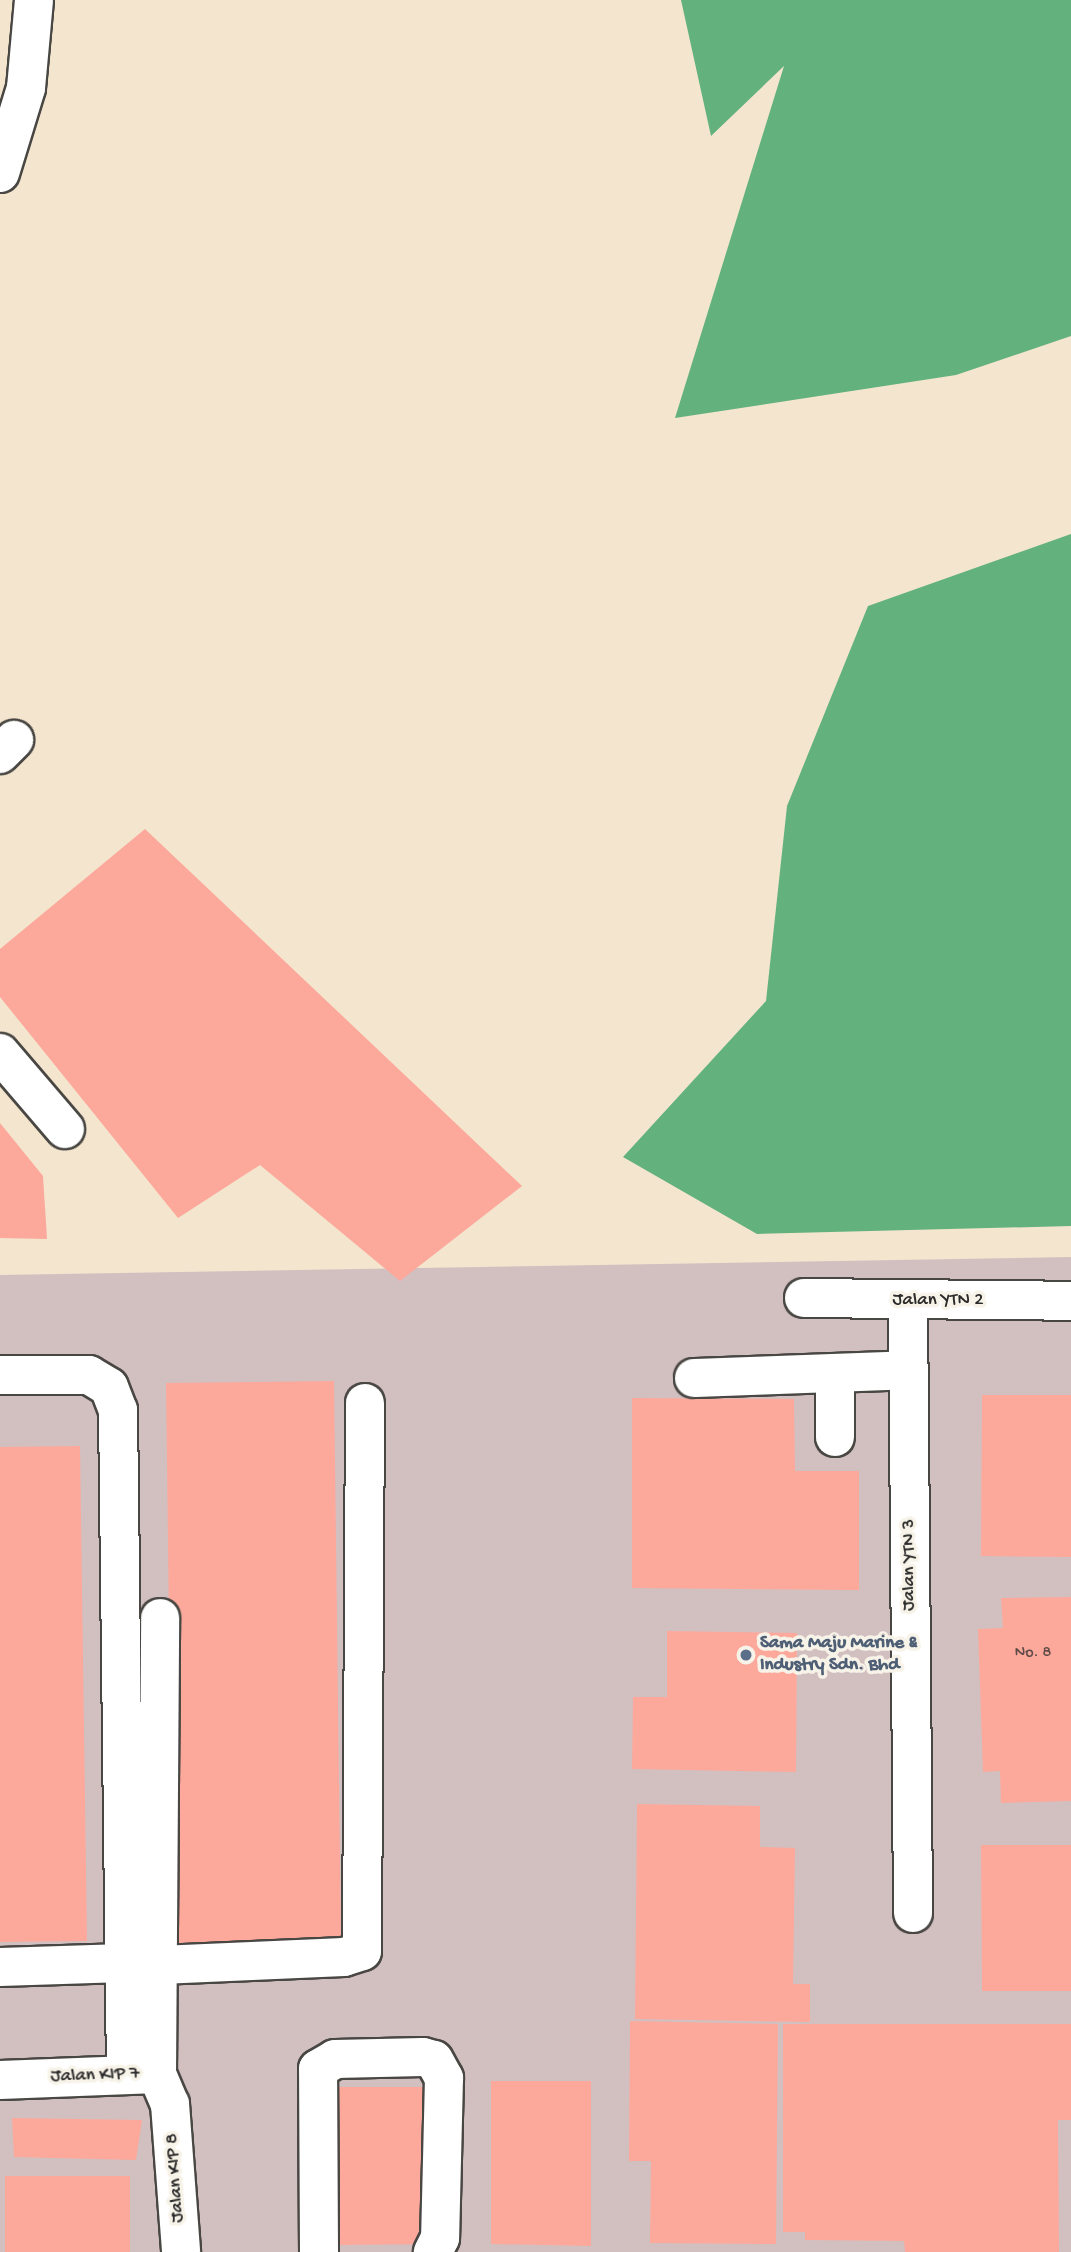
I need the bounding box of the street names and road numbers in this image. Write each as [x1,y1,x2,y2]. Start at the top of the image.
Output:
street label: Jalan YTN 2 [892,1290,984,1312]
street label: Jalan YTN 3 [899,1519,921,1611]
street label: Jalan KIP 7 [50,2063,140,2089]
street label: Jalan KIP 8 [162,2133,190,2223]

